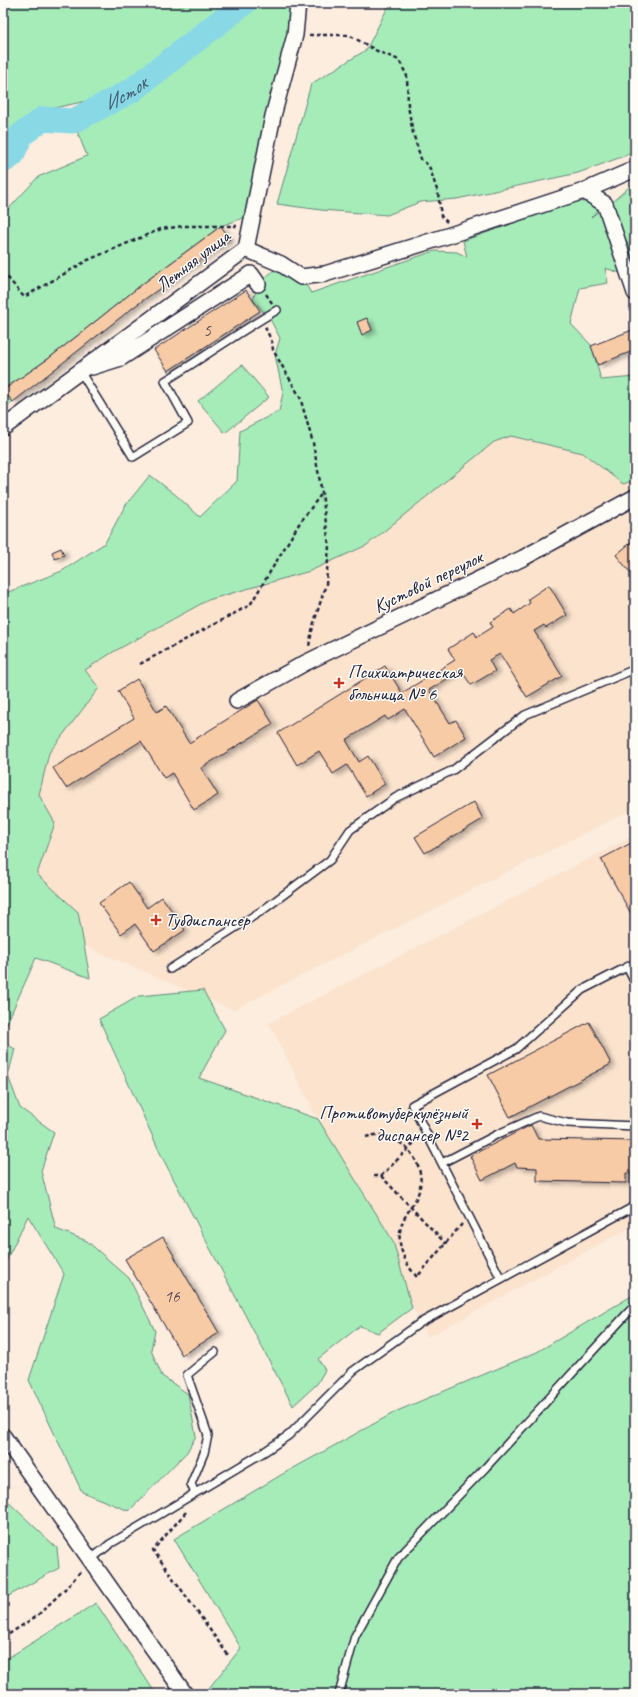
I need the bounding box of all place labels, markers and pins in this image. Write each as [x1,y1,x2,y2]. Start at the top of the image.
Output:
place label: Психиатрическая больница № 6 [348,660,463,706]
marker: Психиатрическая больница № 6 [333,677,345,689]
place label: Тубдиспансер [165,908,251,932]
marker: Тубдиспансер [150,914,162,926]
place label: Противотуберкулёзный диспансер №2 [319,1101,469,1147]
marker: Противотуберкулёзный диспансер №2 [471,1118,483,1130]

